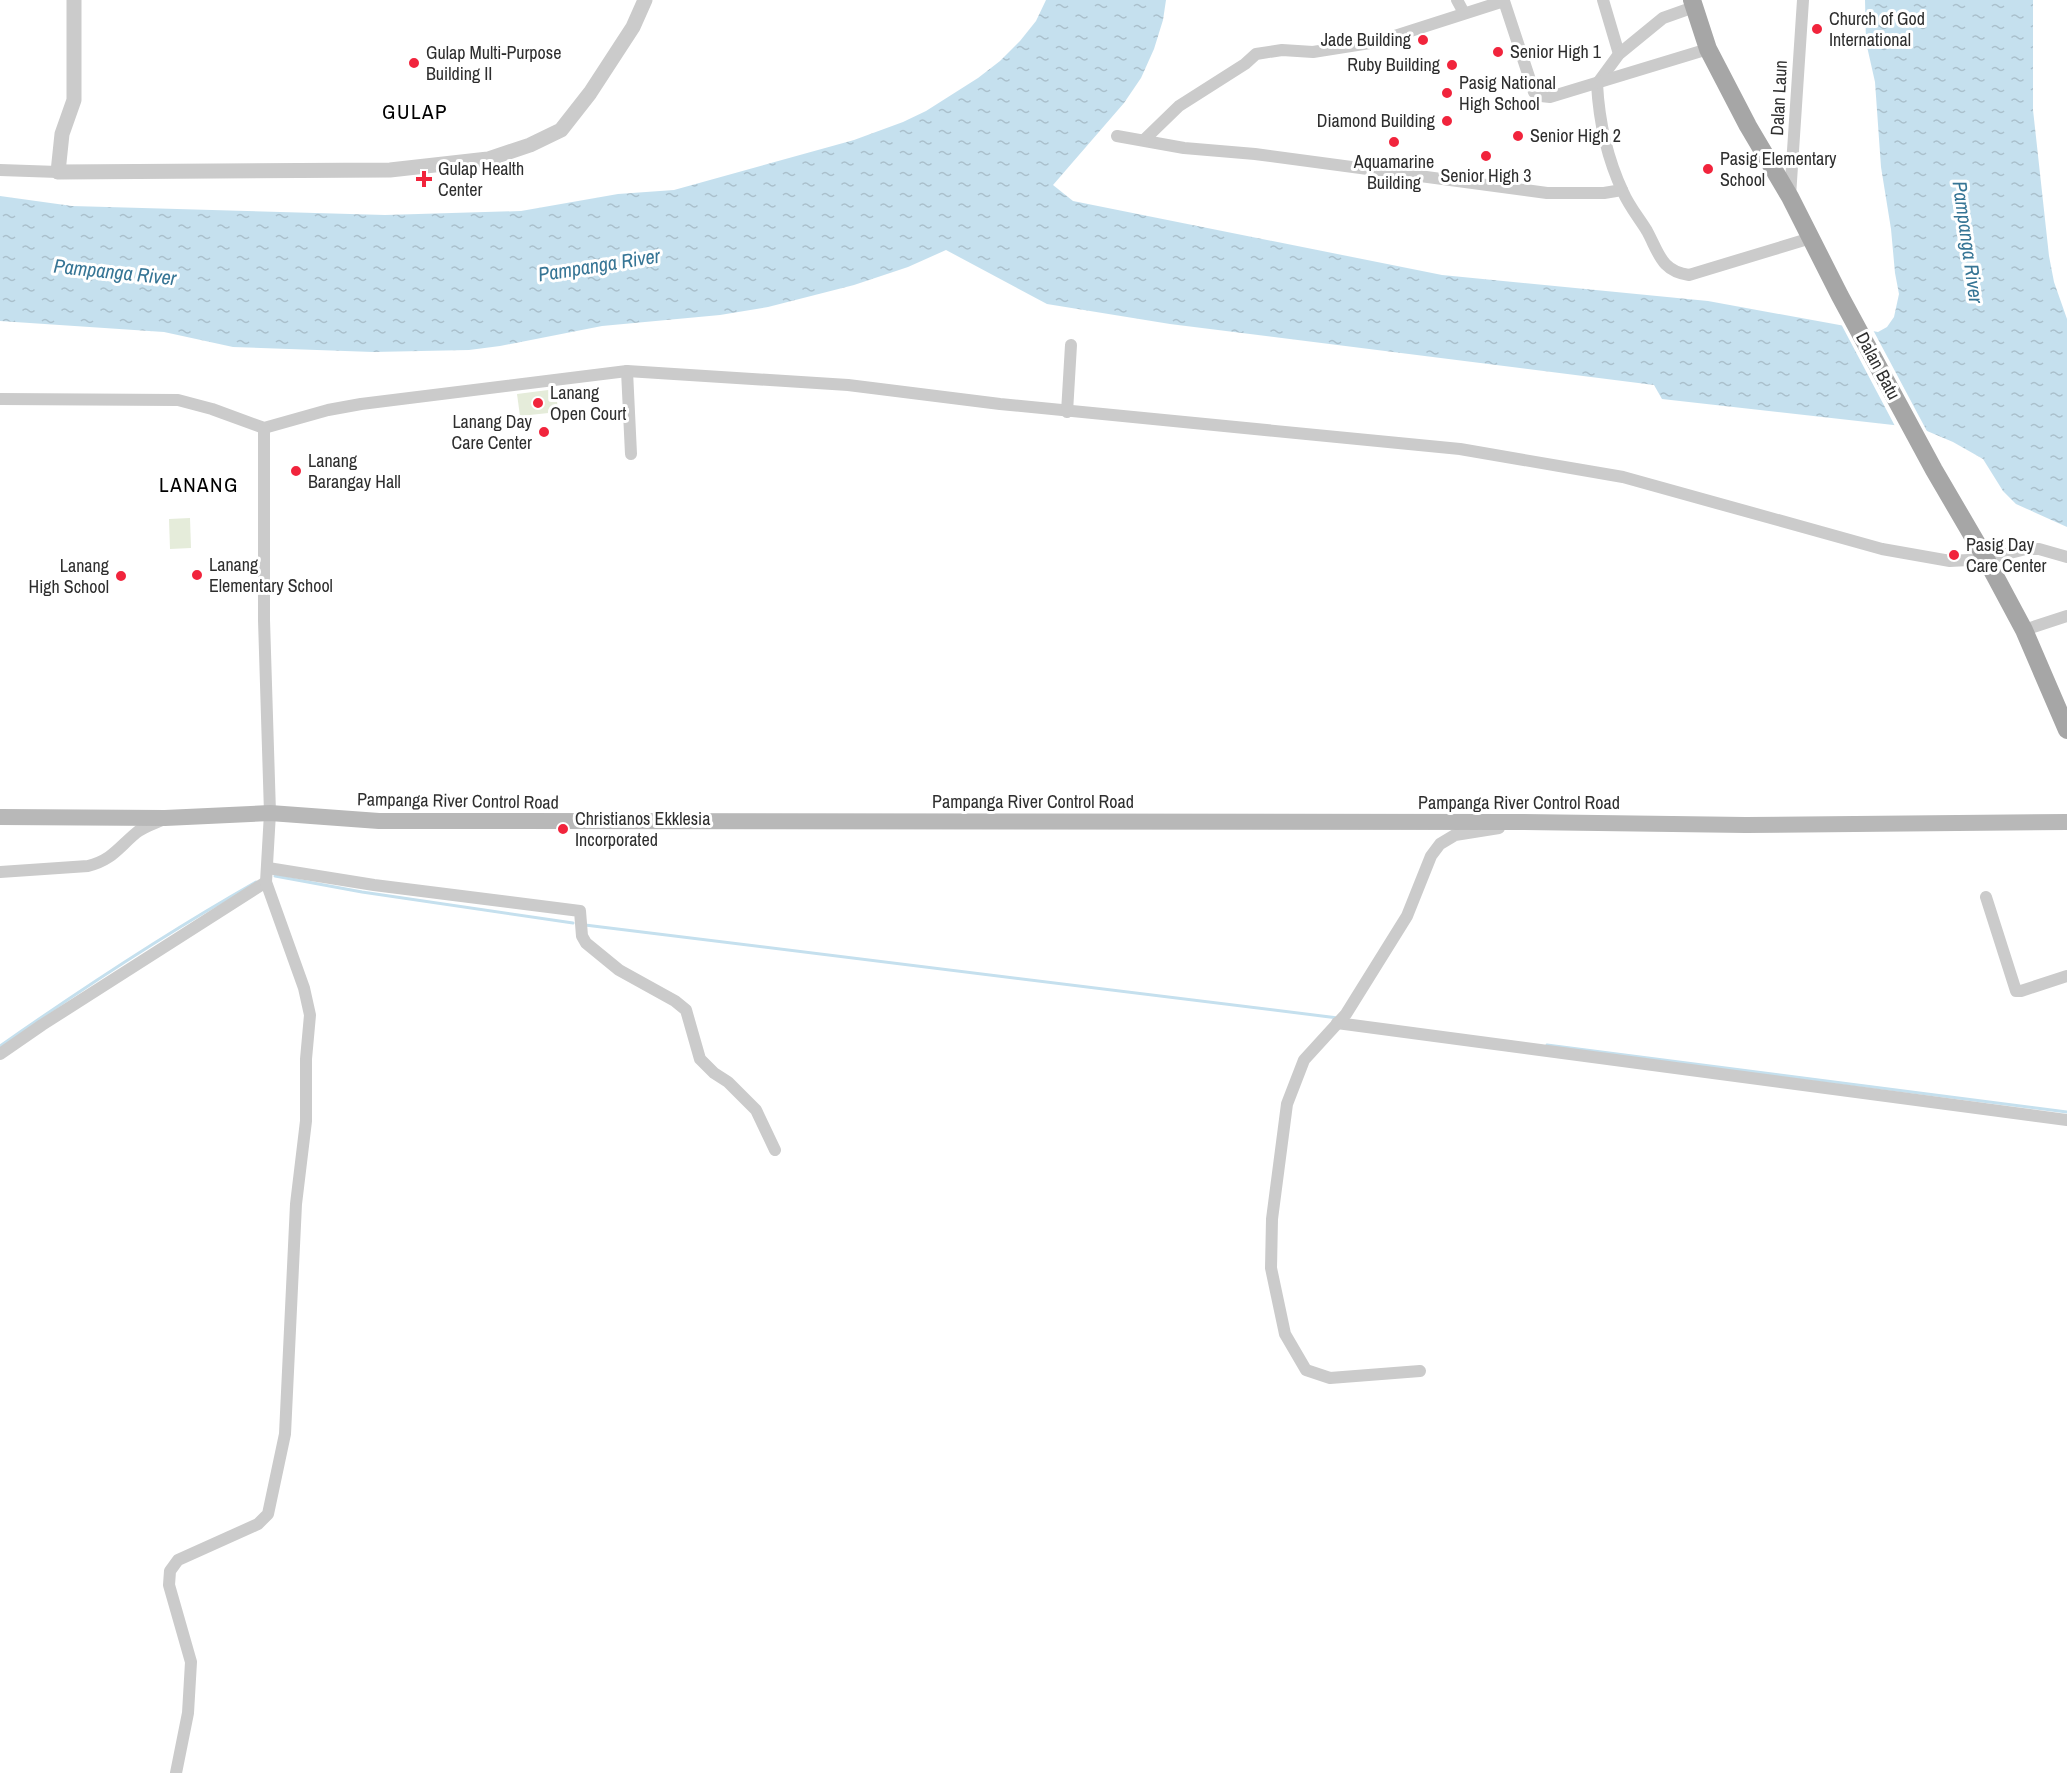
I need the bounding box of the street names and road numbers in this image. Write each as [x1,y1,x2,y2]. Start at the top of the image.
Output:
street label: Dalan Laun [1764,60,1793,136]
street label: Dalan Batu [1850,328,1907,404]
street label: Pampanga River Control Road [357,786,559,815]
street label: Pampanga River Control Road [932,789,1134,814]
street label: Pampanga River Control Road [1418,790,1620,815]

